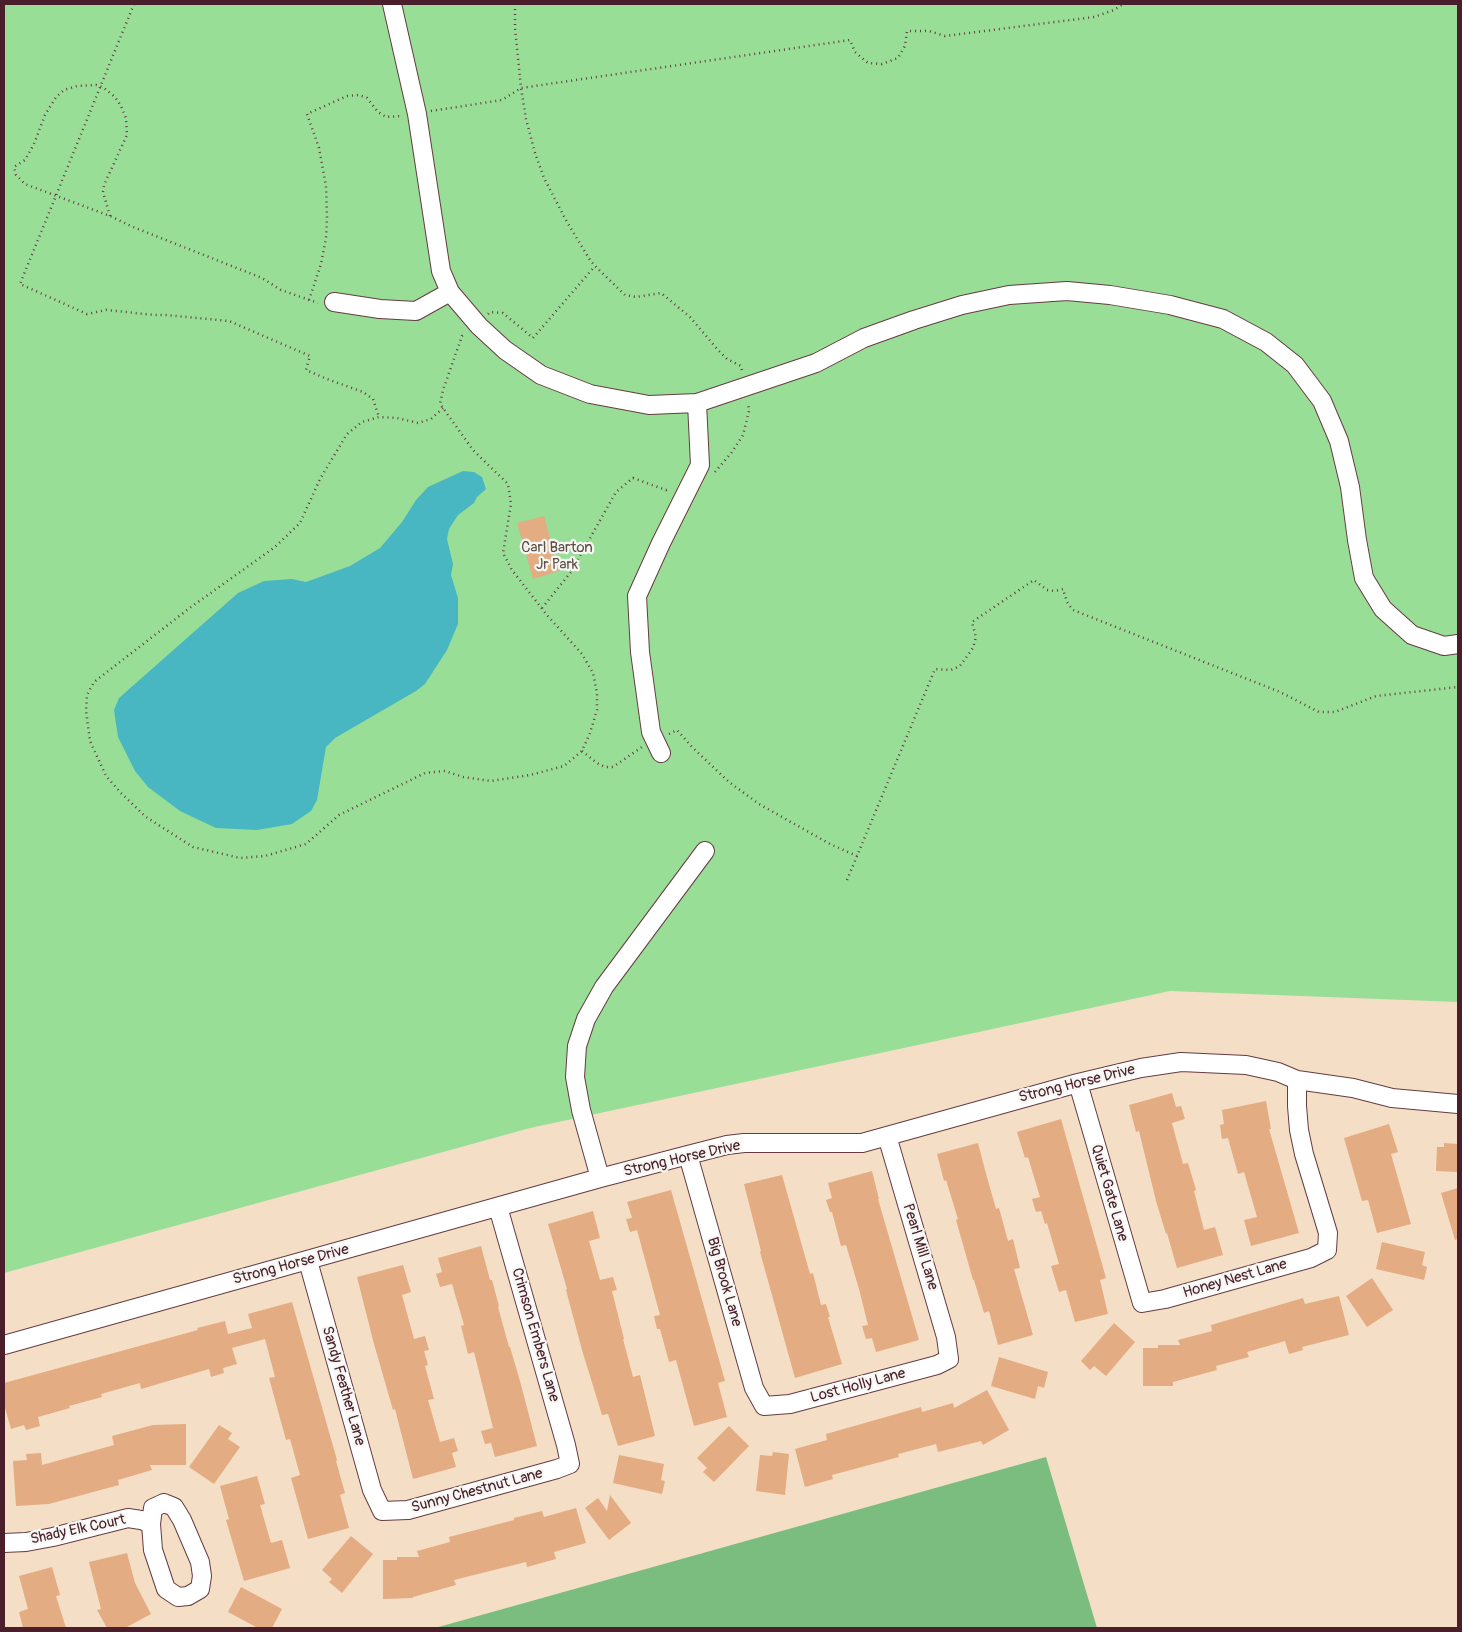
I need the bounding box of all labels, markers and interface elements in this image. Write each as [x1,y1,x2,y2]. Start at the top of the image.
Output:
park label: Carl Barton Jr Park [521,539,593,574]
street label: Strong Horse Drive [1017,1061,1137,1107]
street label: Strong Horse Drive [622,1137,742,1181]
street label: Quiet Gate Lane [1087,1142,1131,1244]
street label: Pearl Mill Lane [898,1202,942,1292]
street label: Big Brook Lane [703,1235,745,1329]
street label: Strong Horse Drive [231,1241,351,1289]
street label: Honey Nest Lane [1181,1256,1289,1302]
street label: Crimson Embers Lane [507,1266,563,1404]
street label: Sandy Feather Lane [317,1324,369,1448]
street label: Lost Holly Lane [808,1365,908,1407]
street label: Sunny Chestnut Lane [409,1465,545,1517]
street label: Shady Elk Court [29,1511,127,1549]

